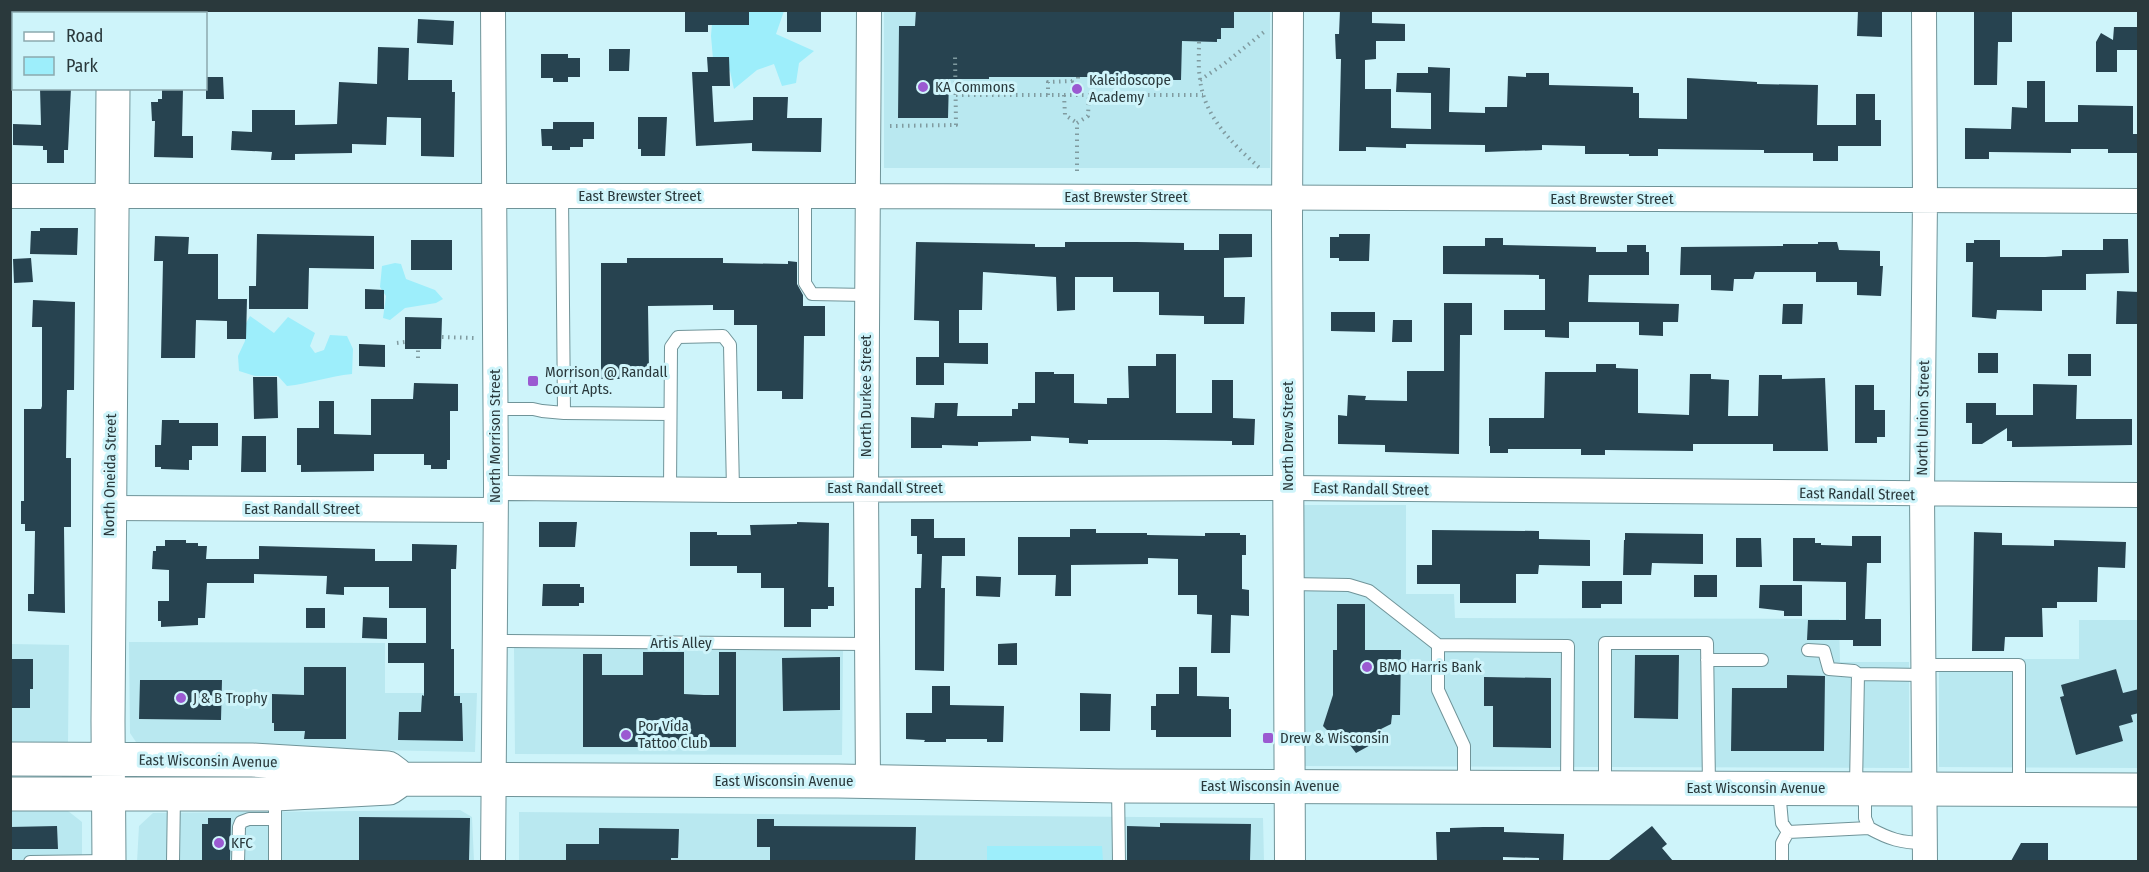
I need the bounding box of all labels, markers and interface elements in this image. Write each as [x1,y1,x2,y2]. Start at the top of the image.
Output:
legend [12,12,207,90]
text: Road [66,25,103,47]
text: Park [66,55,99,77]
place label: Kaleidoscope Academy [1089,71,1171,106]
place label: KA Commons [935,78,1015,96]
marker: KA Commons [916,80,930,94]
marker: Kaleidoscope Academy [1070,82,1084,96]
street label: East Brewster Street [578,187,702,205]
street label: East Brewster Street [1064,188,1188,206]
street label: East Brewster Street [1550,190,1674,208]
street label: North Durkee Street [857,335,875,457]
street label: North Union Street [1913,360,1933,476]
place label: Morrison @ Randall Court Apts. [545,363,667,398]
street label: North Morrison Street [486,369,504,503]
marker: Morrison @ Randall Court Apts. [526,374,540,388]
street label: North Drew Street [1279,381,1297,491]
street label: North Oneida Street [100,413,120,537]
street label: East Randall Street [827,479,943,497]
street label: East Randall Street [1313,479,1429,499]
street label: East Randall Street [1799,484,1915,504]
street label: East Randall Street [244,500,360,518]
street label: Artis Alley [650,634,712,652]
place label: BMO Harris Bank [1379,658,1482,676]
marker: BMO Harris Bank [1360,660,1374,674]
place label: J & B Trophy [193,689,268,707]
marker: J & B Trophy [174,691,188,705]
place label: Por Vida Tattoo Club [638,717,708,752]
marker: Por Vida Tattoo Club [619,728,633,742]
place label: Drew & Wisconsin [1280,729,1389,747]
marker: Drew & Wisconsin [1261,731,1275,745]
street label: East Wisconsin Avenue [138,751,278,771]
street label: East Wisconsin Avenue [715,772,853,790]
street label: East Wisconsin Avenue [1201,777,1339,795]
street label: East Wisconsin Avenue [1687,779,1825,797]
place label: KFC [231,834,253,852]
marker: KFC [212,836,226,850]

